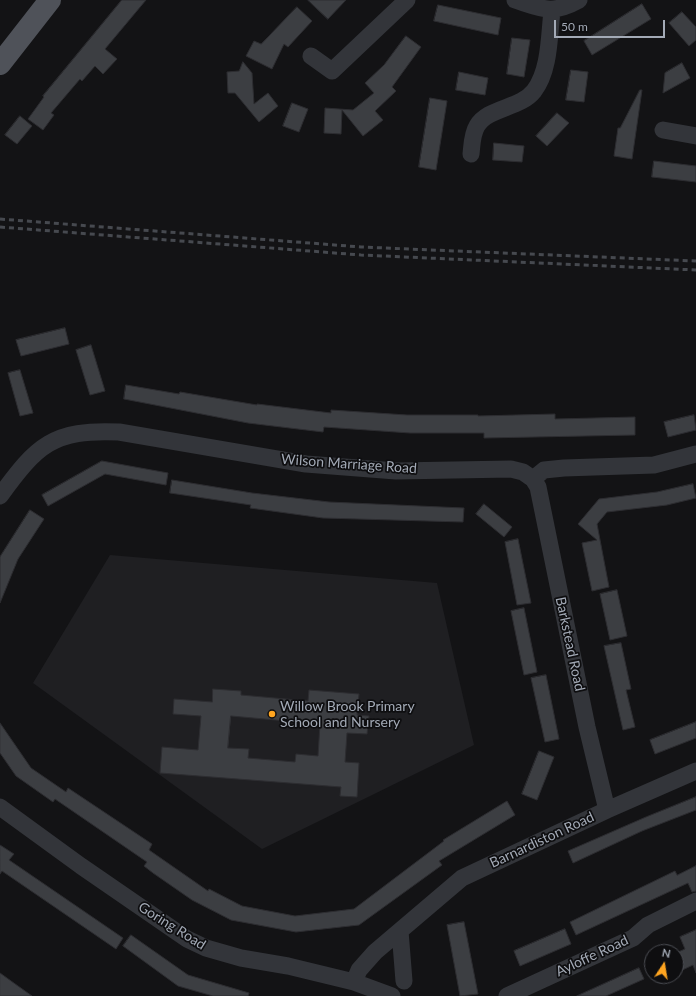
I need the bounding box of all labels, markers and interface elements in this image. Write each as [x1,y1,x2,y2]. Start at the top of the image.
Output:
scale bar [556,12,667,38]
text: 50 m [561,19,588,34]
street label: Wilson Marriage Road [281,451,417,477]
street label: Barkstead Road [552,595,588,693]
place label: Willow Brook Primary School and Nursery [280,698,415,730]
marker: Willow Brook Primary School and Nursery [267,709,277,719]
street label: Barnardiston Road [487,808,597,872]
street label: Goring Road [135,899,209,953]
street label: Ayloffe Road [553,932,631,980]
north arrow [644,944,684,984]
text: N [661,946,672,960]

